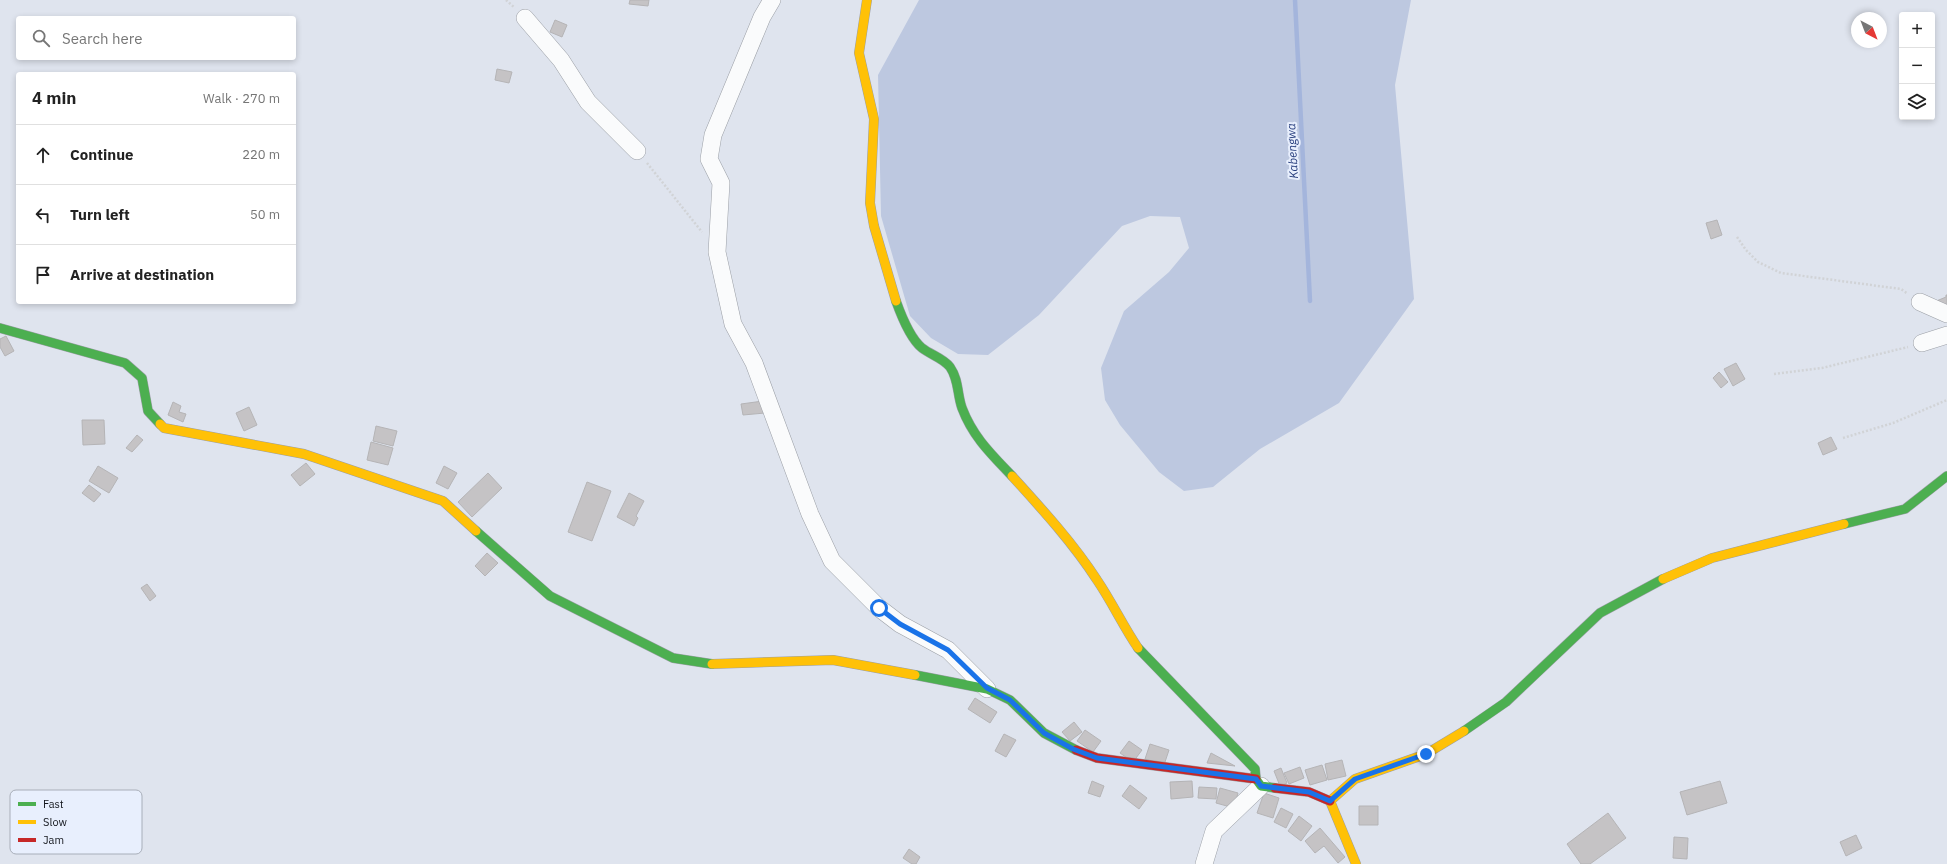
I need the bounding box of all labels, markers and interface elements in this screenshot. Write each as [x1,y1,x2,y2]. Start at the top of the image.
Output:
north arrow [1851,12,1887,48]
map controls [1899,12,1935,120]
button: + [1899,12,1935,48]
search box [16,16,296,60]
icon: search [30,27,52,49]
text: Search here [62,29,142,48]
button: − [1899,48,1935,84]
button: layers [1899,84,1935,120]
text: 4 min [32,87,76,109]
text: Walk · 270 m [203,90,280,107]
water label: Kabengwa [1283,123,1301,179]
icon: ahead [32,144,54,166]
text: Continue [70,145,134,164]
text: 220 m [242,146,280,163]
icon: left [32,204,54,226]
text: Turn left [70,205,130,224]
text: 50 m [250,206,280,223]
icon: arrive [32,264,54,286]
text: Arrive at destination [70,265,214,284]
route start [870,599,888,617]
route end [1417,745,1435,763]
legend [10,790,142,854]
text: Fast [43,797,64,811]
text: Slow [43,815,67,829]
text: Jam [43,833,64,847]

